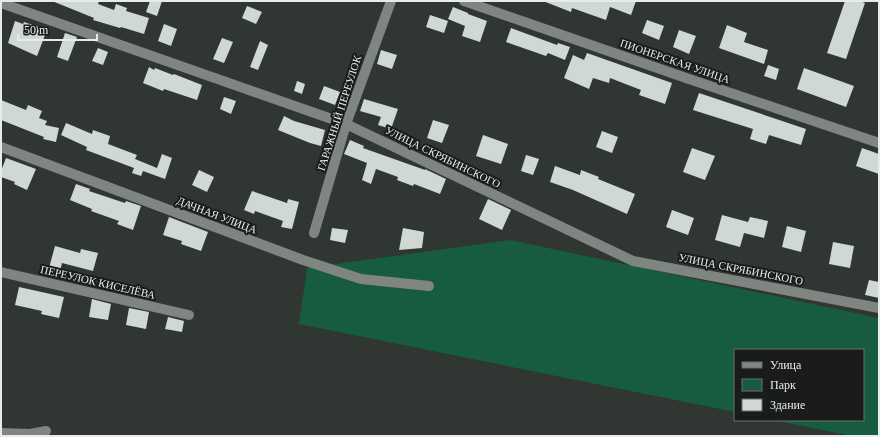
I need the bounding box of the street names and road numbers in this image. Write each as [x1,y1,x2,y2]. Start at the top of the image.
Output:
street label: ПИОНЕРСКАЯ УЛИЦА [619,37,732,85]
street label: ГАРАЖНЫЙ ПЕРЕУЛОК [315,53,364,172]
street label: УЛИЦА СКРЯБИНСКОГО [383,124,503,190]
street label: ДАЧНАЯ УЛИЦА [175,194,259,236]
street label: УЛИЦА СКРЯБИНСКОГО [678,251,804,287]
street label: ПЕРЕУЛОК КИСЕЛЁВА [39,263,157,301]

